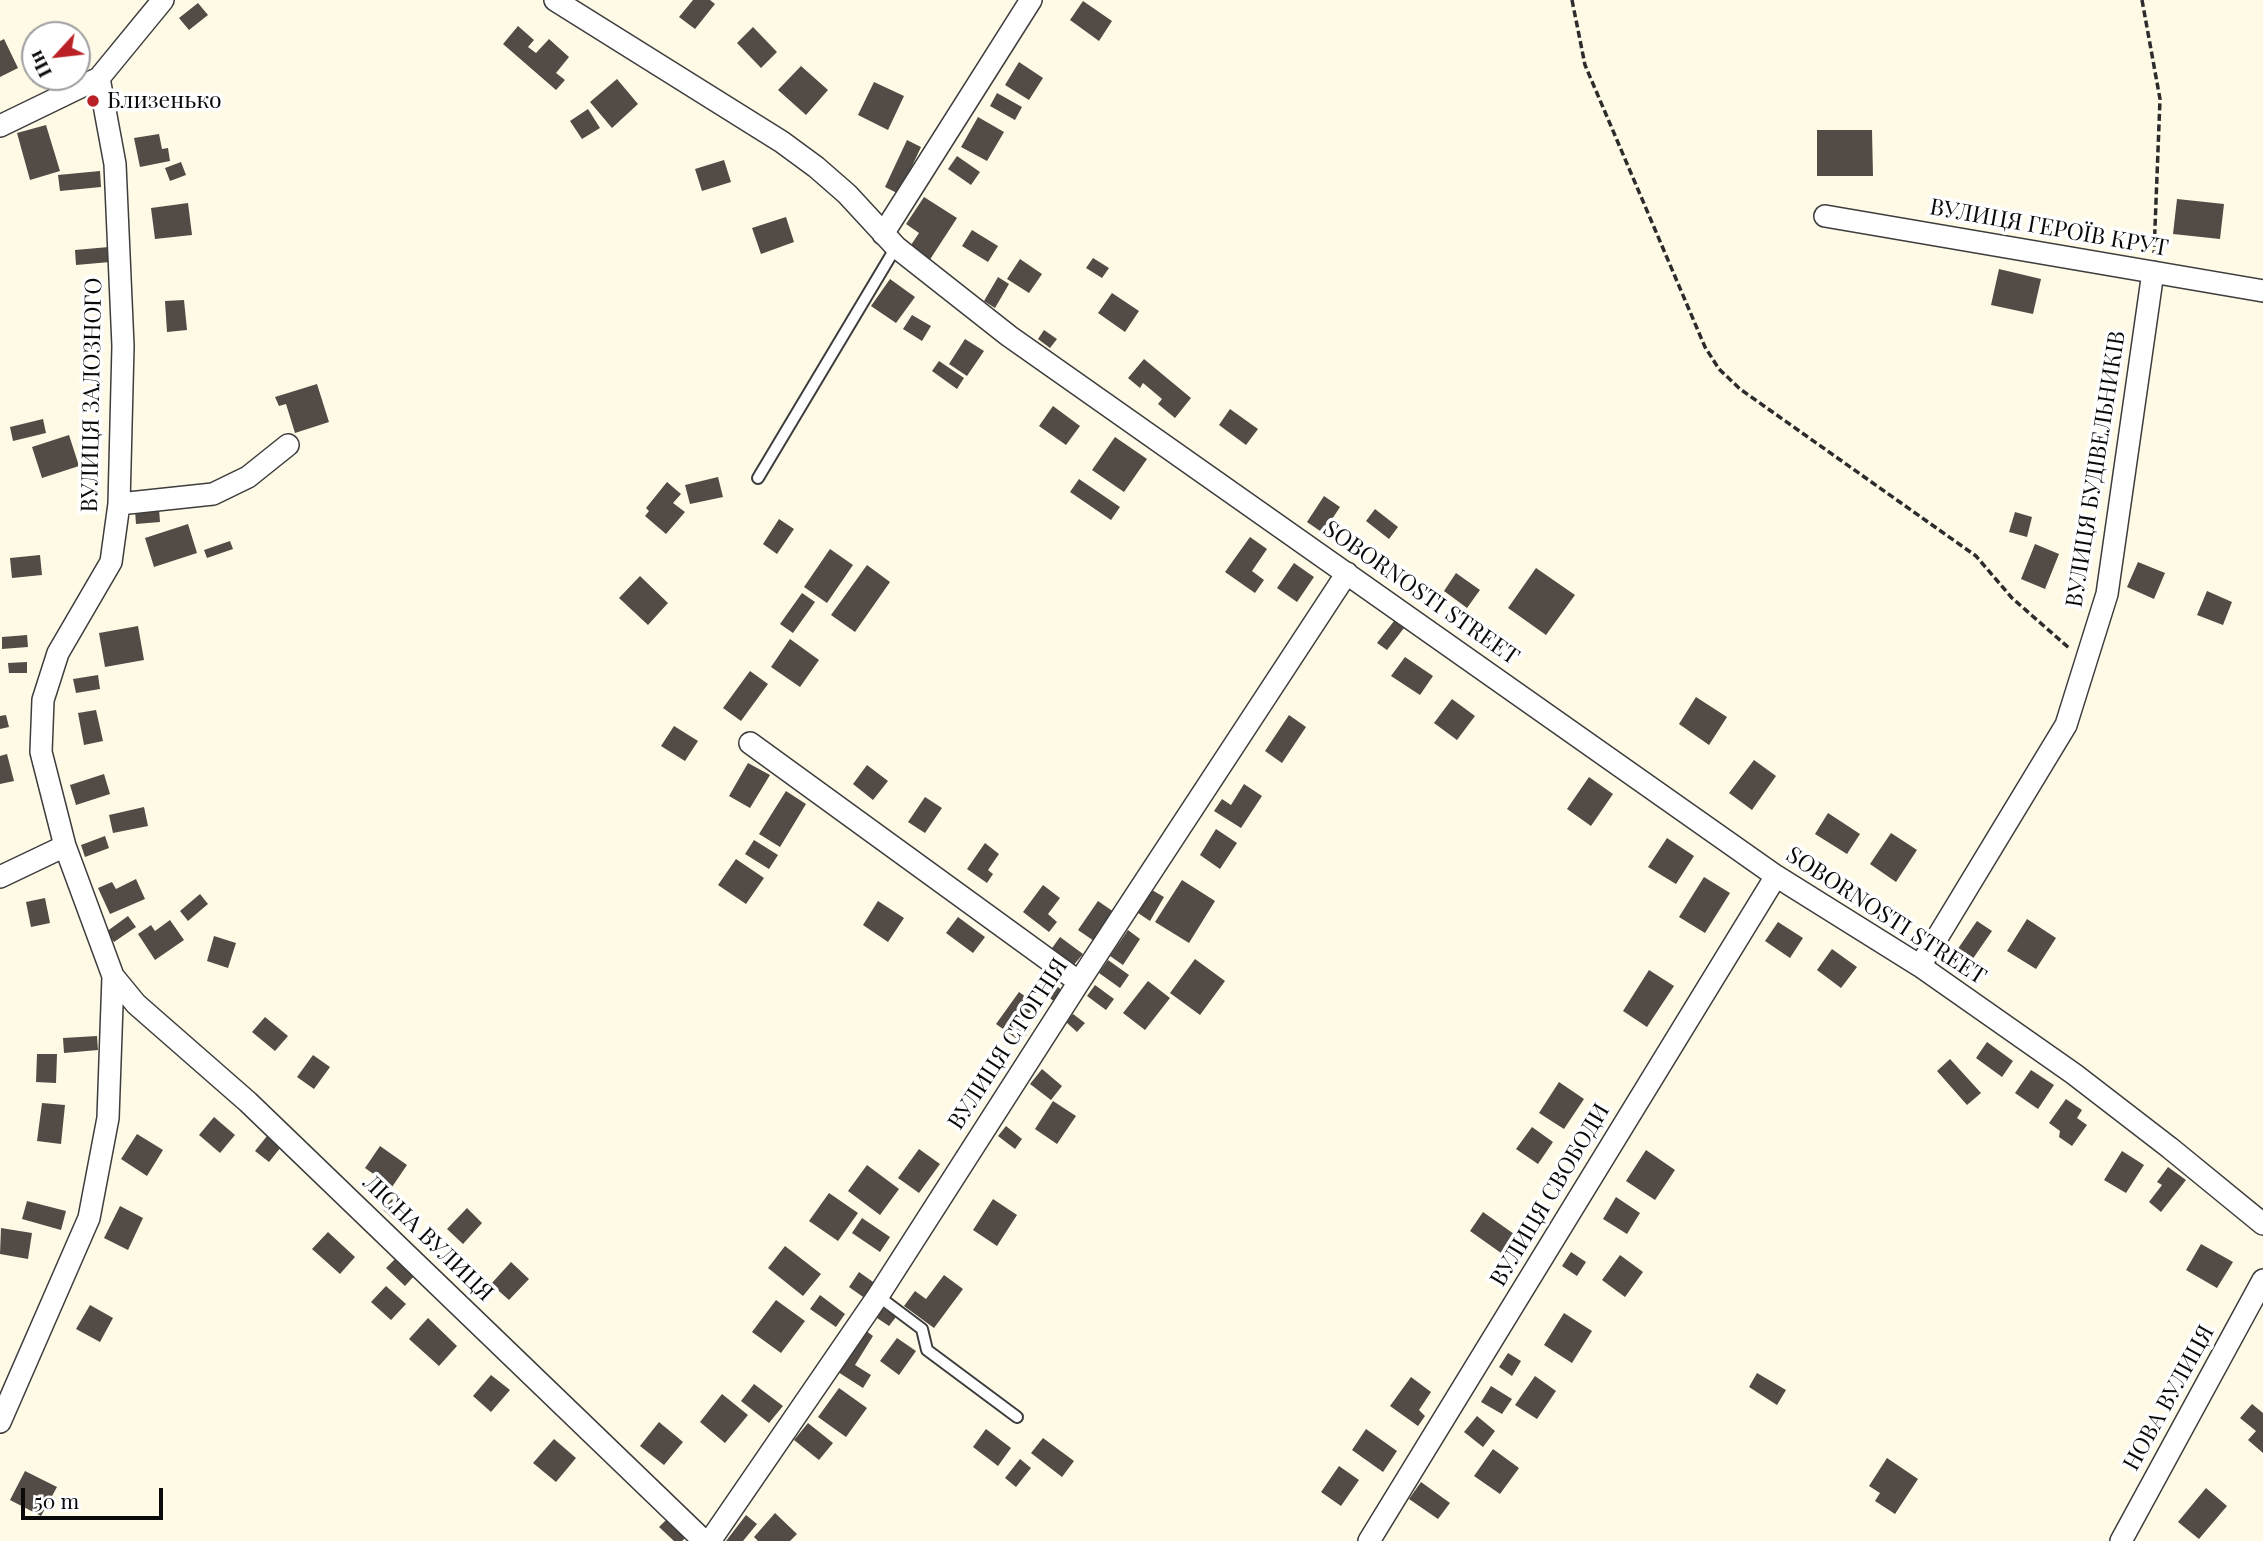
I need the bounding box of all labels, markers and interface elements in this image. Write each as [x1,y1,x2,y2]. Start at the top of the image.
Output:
north arrow [21,21,91,91]
text: Пн [21,47,57,83]
place label: Близенько [107,87,222,115]
marker: Близенько [85,93,101,109]
street label: ВУЛИЦЯ ГЕРОЇВ КРУТ [1928,193,2170,263]
street label: ВУЛИЦЯ ЗАЛОЗНОГО [76,277,108,513]
street label: ВУЛИЦЯ БУДІВЕЛЬНИКІВ [2061,329,2131,609]
street label: SOBORNOSTI STREET [1318,515,1524,671]
street label: SOBORNOSTI STREET [1781,841,1991,991]
street label: ВУЛИЦЯ СТОГНІЯ [942,953,1074,1135]
street label: ВУЛИЦЯ СВОБОДИ [1484,1099,1616,1291]
street label: ЛІСНА ВУЛИЦЯ [357,1169,499,1307]
street label: НОВА ВУЛИЦЯ [2118,1320,2220,1476]
scale bar [24,1474,166,1518]
text: 50 m [34,1486,79,1514]

